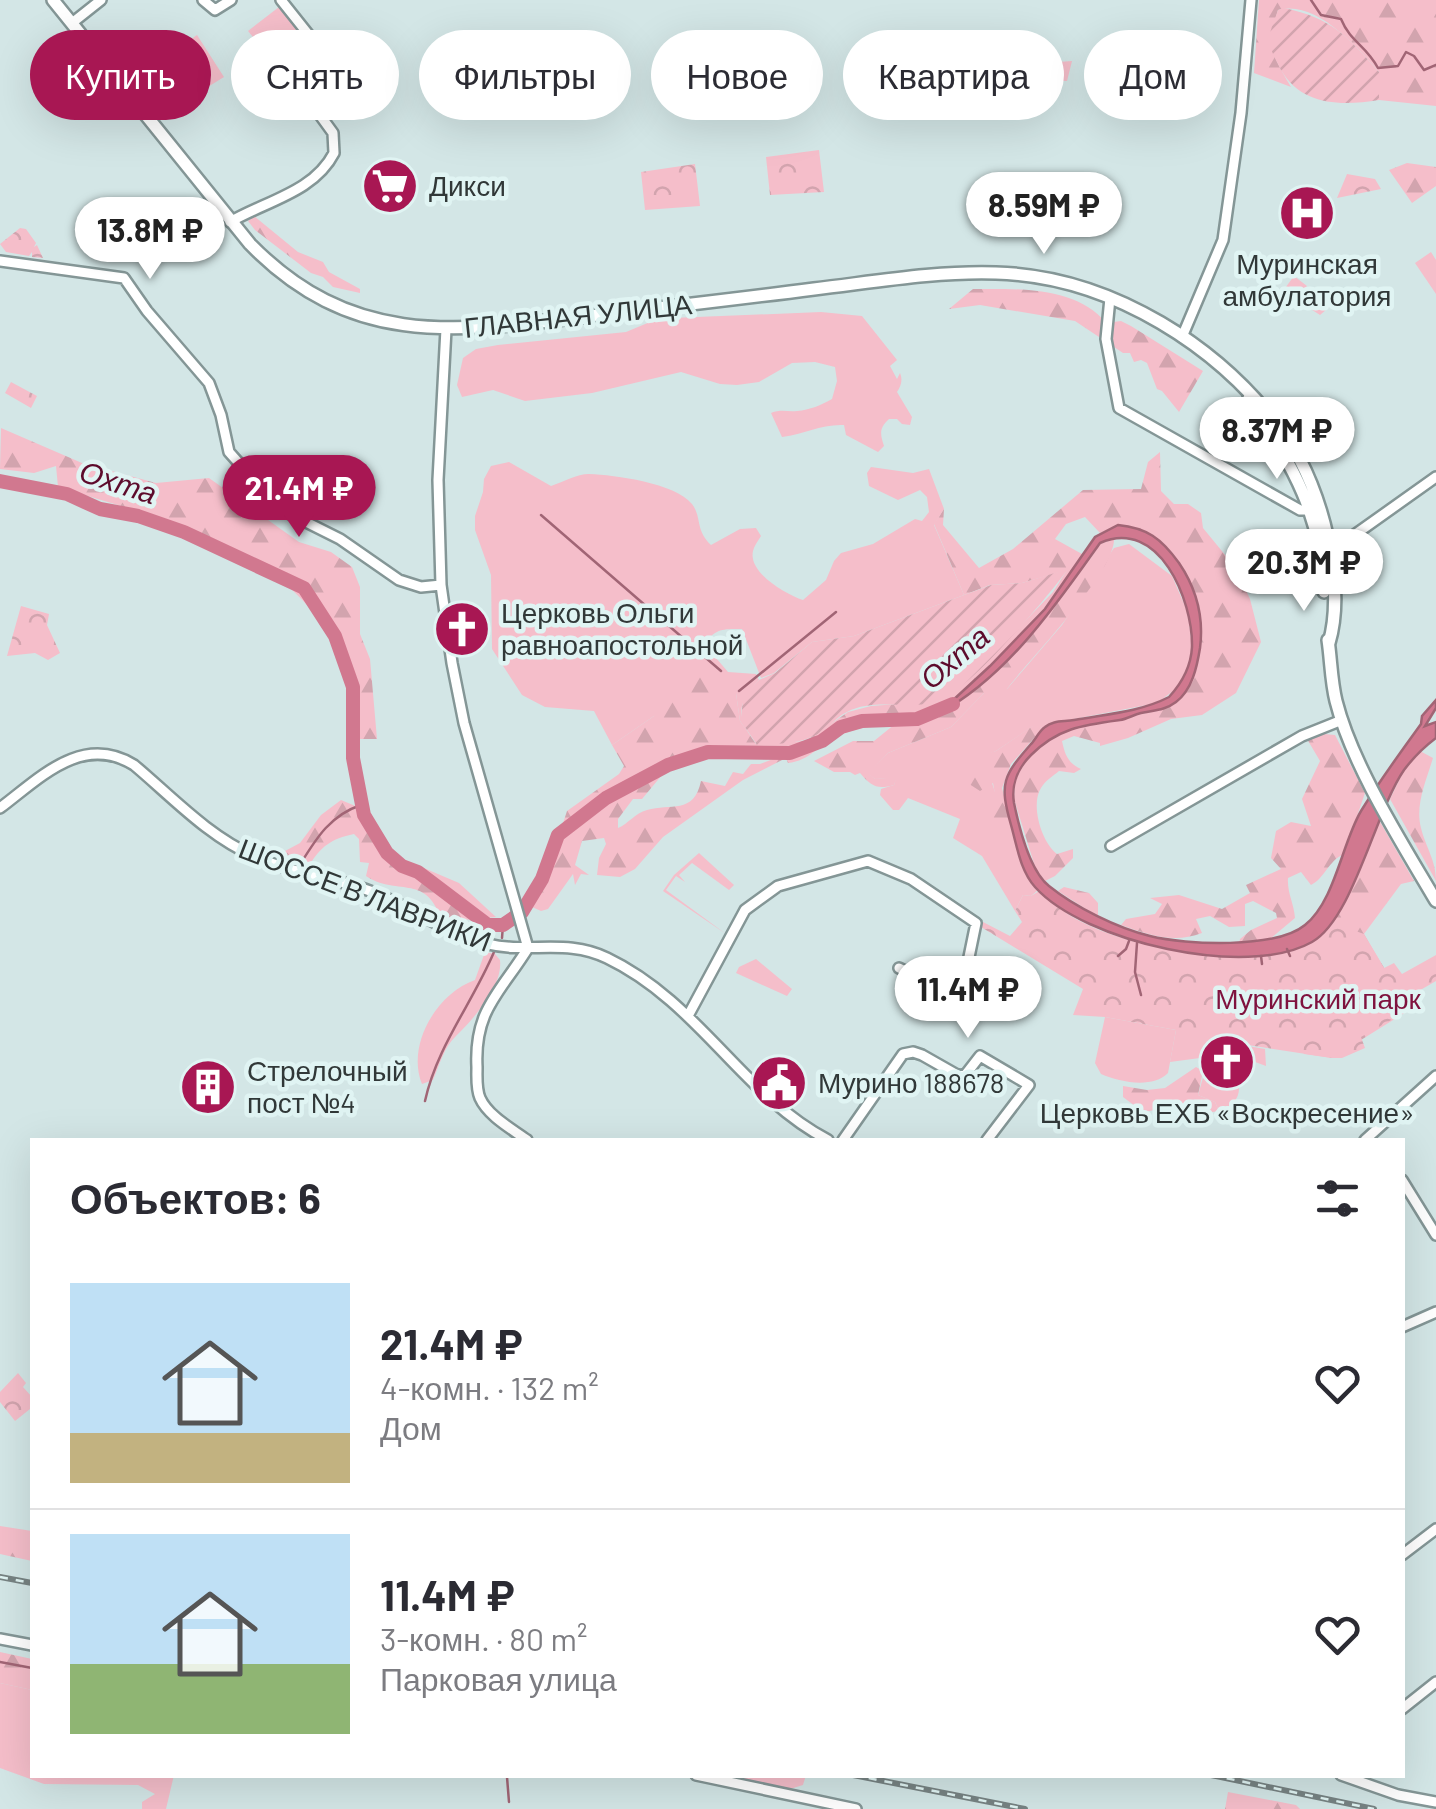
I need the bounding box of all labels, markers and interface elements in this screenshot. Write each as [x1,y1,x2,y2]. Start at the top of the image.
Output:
chip: Купить [30,30,211,120]
chip: Снять [231,30,399,120]
chip: Фильтры [419,30,631,120]
chip: Новое [651,30,823,120]
chip: Квартира [843,30,1064,120]
chip: Дом [1084,30,1222,120]
supermarket icon: Дикси [360,156,420,216]
place label: Дикси [429,168,506,202]
pin: 8.59M ₽ [952,172,1136,257]
hospital icon: Муринская амбулатория [1277,183,1337,243]
text: 8.59M ₽ [988,185,1100,223]
pin: 13.8M ₽ [58,197,242,282]
text: 13.8M ₽ [97,210,203,248]
place label: Муринская амбулатория [1222,246,1392,312]
street label: ГЛАВНАЯ УЛИЦА [462,286,694,344]
pin: 8.37M ₽ [1185,397,1369,482]
text: 8.37M ₽ [1222,410,1332,448]
water label: Охта [75,452,162,510]
pin: 21.4M ₽ [207,455,391,540]
text: 21.4M ₽ [245,468,353,506]
pin: 20.3M ₽ [1212,529,1396,614]
text: 20.3M ₽ [1247,542,1361,580]
place label: Церковь Ольги равноапостольной [501,595,743,661]
church icon: Церковь Ольги равноапостольной [432,599,492,659]
water label: Охта [912,617,996,696]
street label: ШОССЕ В ЛАВРИКИ [234,830,496,958]
pin: 11.4M ₽ [876,956,1060,1041]
text: 11.4M ₽ [917,969,1019,1007]
park label: Муринский парк [1215,981,1422,1015]
church icon: Церковь ЕХБ «Воскресение» [1197,1032,1257,1092]
place label: Стрелочный пост №4 [247,1053,408,1119]
public building icon: Мурино 188678 [749,1053,809,1113]
building icon: Стрелочный пост №4 [178,1057,238,1117]
place label: Мурино 188678 [818,1065,1004,1099]
place label: Церковь ЕХБ «Воскресение» [1040,1095,1414,1129]
icon: filters [1310,1171,1365,1226]
text: Объектов: 6 [70,1172,321,1222]
text: 21.4M ₽ [380,1318,523,1368]
icon: home [150,1323,270,1443]
icon: heart [1310,1356,1365,1411]
text: 4-комн. · 132 m² [380,1368,599,1406]
text: Дом [380,1408,442,1446]
text: 11.4M ₽ [380,1569,515,1619]
icon: home [150,1574,270,1694]
icon: heart [1310,1607,1365,1662]
text: 3-комн. · 80 m² [380,1619,587,1657]
text: Парковая улица [380,1659,617,1697]

